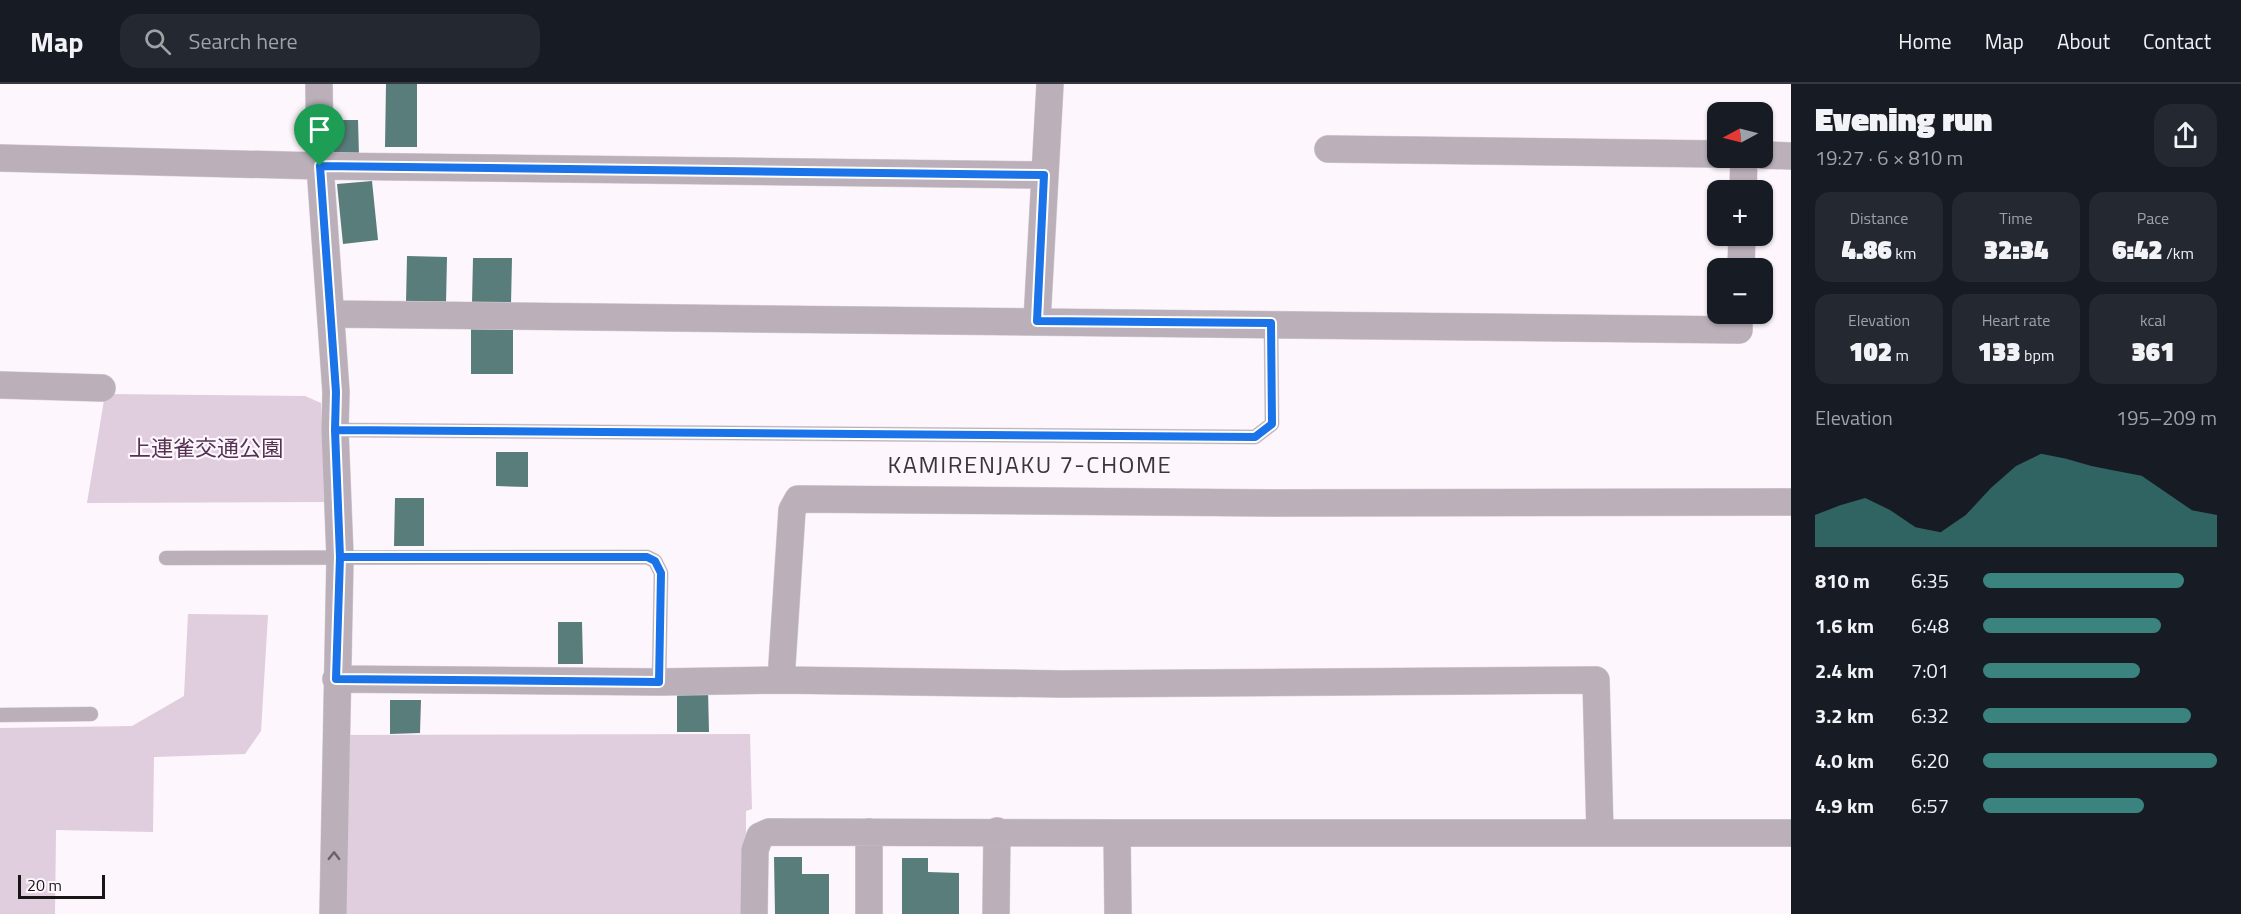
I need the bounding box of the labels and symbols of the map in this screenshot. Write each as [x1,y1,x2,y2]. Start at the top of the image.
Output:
north arrow [1707,102,1773,168]
pin [294,104,345,166]
park label: 上連雀交通公園 [129,431,283,465]
district label: KAMIRENJAKU 7-CHOME [888,446,1172,482]
one-way arrow [327,851,340,860]
scale bar [18,872,105,900]

